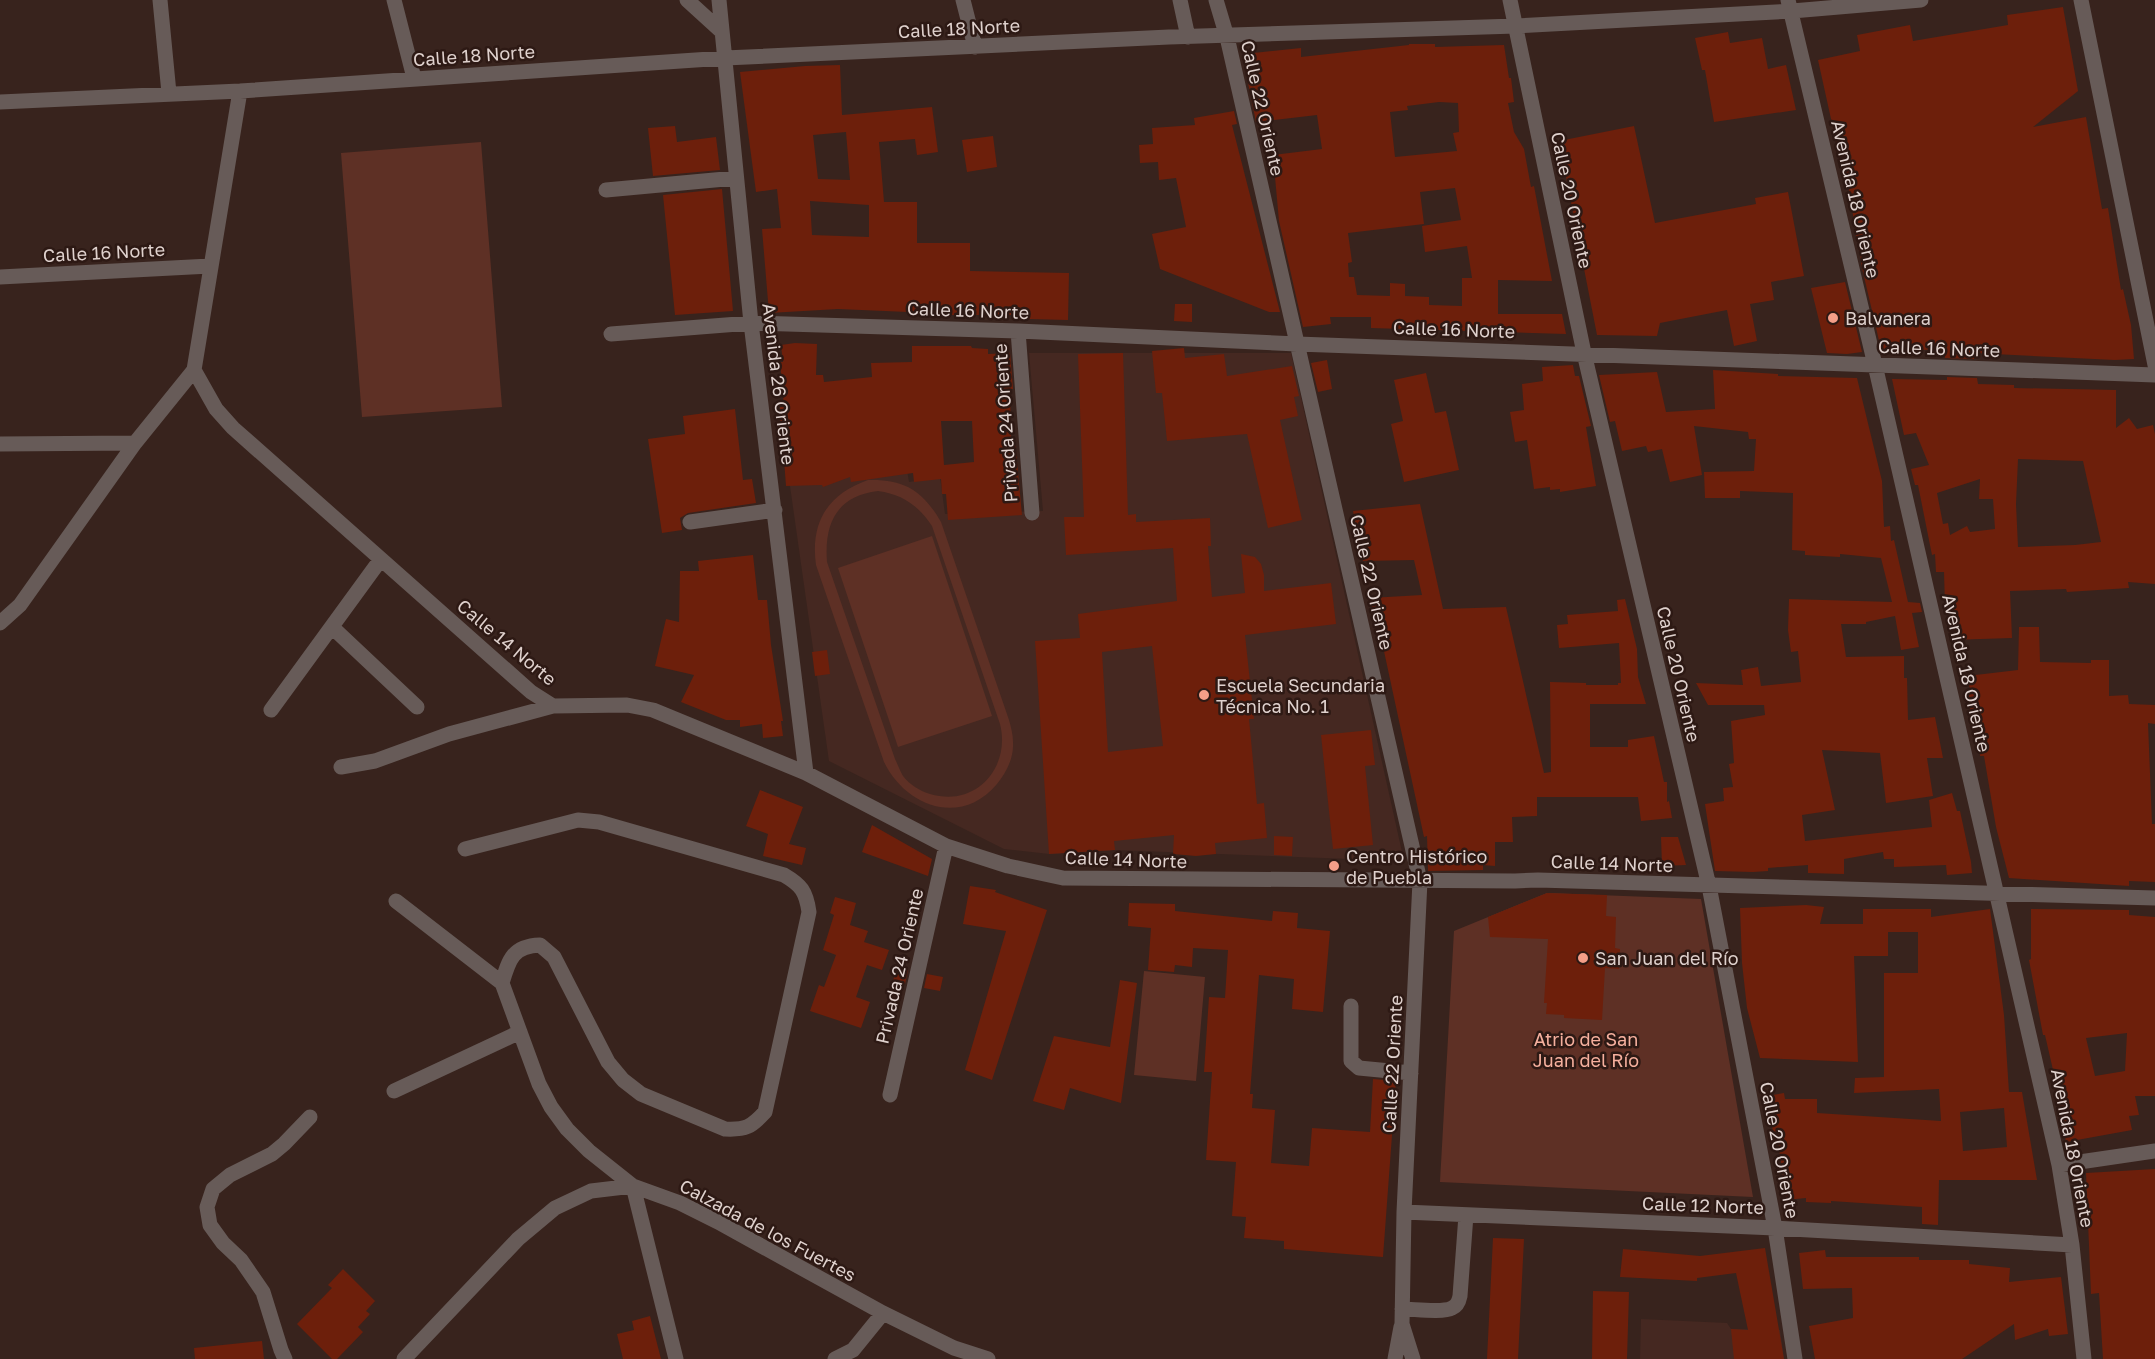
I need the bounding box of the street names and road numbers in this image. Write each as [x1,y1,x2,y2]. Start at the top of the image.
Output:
street label: Calle 18 Norte [897,14,1021,42]
street label: Calle 22 Oriente [1237,38,1289,178]
street label: Calle 18 Norte [412,40,536,70]
street label: Avenida 18 Oriente [1827,118,1885,280]
street label: Calle 20 Oriente [1547,130,1597,270]
street label: Calle 16 Norte [42,238,166,266]
street label: Calle 16 Norte [906,297,1030,323]
street label: Avenida 26 Oriente [758,302,800,466]
street label: Calle 16 Norte [1392,316,1516,342]
street label: Calle 16 Norte [1877,335,2001,361]
street label: Privada 24 Oriente [988,343,1022,503]
street label: Calle 22 Oriente [1346,512,1398,652]
street label: Avenida 18 Oriente [1938,592,1996,754]
street label: Calle 14 Norte [453,594,561,690]
street label: Calle 20 Oriente [1653,604,1705,744]
street label: Calle 14 Norte [1064,846,1188,872]
street label: Calle 14 Norte [1550,850,1674,876]
street label: Privada 24 Oriente [870,886,928,1046]
street label: Calle 22 Oriente [1377,994,1407,1134]
street label: Avenida 18 Oriente [2047,1067,2099,1229]
street label: Calle 20 Oriente [1756,1080,1804,1220]
street label: Calzada de los Fuertes [676,1174,860,1286]
street label: Calle 12 Norte [1642,1192,1764,1218]

